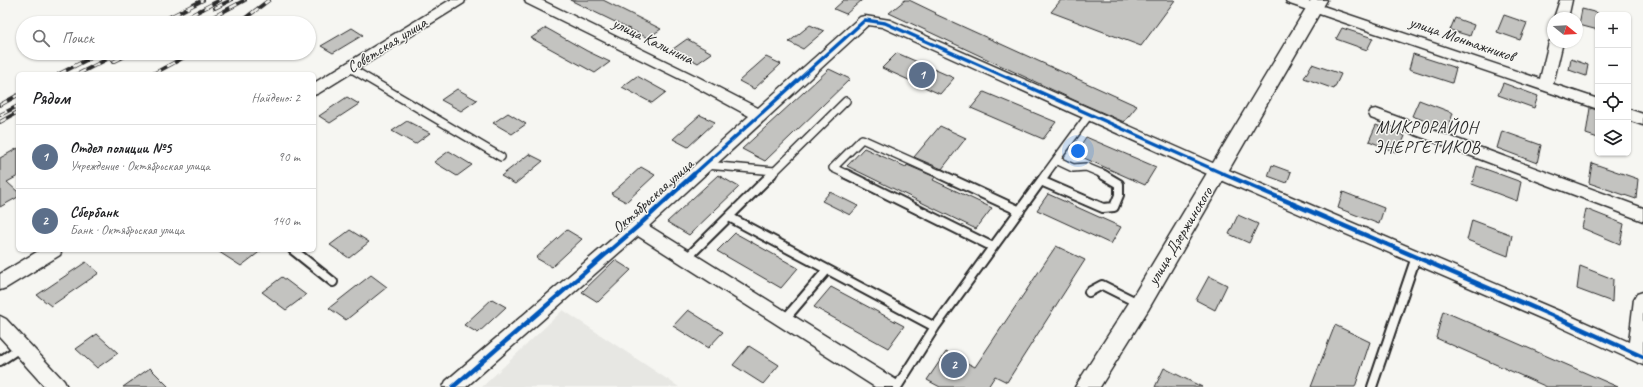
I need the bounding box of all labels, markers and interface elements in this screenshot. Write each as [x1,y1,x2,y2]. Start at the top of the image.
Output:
street label: улица Монтажников [1406,11,1520,67]
street label: Советская улица [343,12,431,77]
street label: улица Калинина [608,12,698,70]
north arrow [1547,12,1583,48]
map controls [1595,12,1631,156]
button: + [1595,12,1631,48]
search box [16,16,316,60]
icon: search [30,27,52,49]
text: Поиск [62,29,94,48]
button: − [1595,48,1631,84]
pin: 1 [909,60,935,90]
button: locate [1595,84,1631,120]
text: Рядом [32,88,70,109]
text: Найдено: 2 [252,90,300,106]
district label: МИКРОРАЙОН ЭНЕРГЕТИКОВ [1374,117,1481,158]
button: layers [1595,120,1631,156]
text: Отдел полиции №5 [70,139,171,158]
your location [1068,141,1088,161]
text: 1 [42,149,48,165]
text: 90 m [278,149,300,165]
street label: Октябрьская улица [608,153,699,238]
text: Учреждение · Октябрьская улица [70,158,210,174]
street label: улица Дзержинского [1142,182,1218,290]
text: Сбербанк [70,203,118,222]
text: 2 [42,213,48,229]
text: 140 m [272,213,300,229]
text: Банк · Октябрьская улица [70,222,184,238]
pin: 2 [941,350,967,380]

